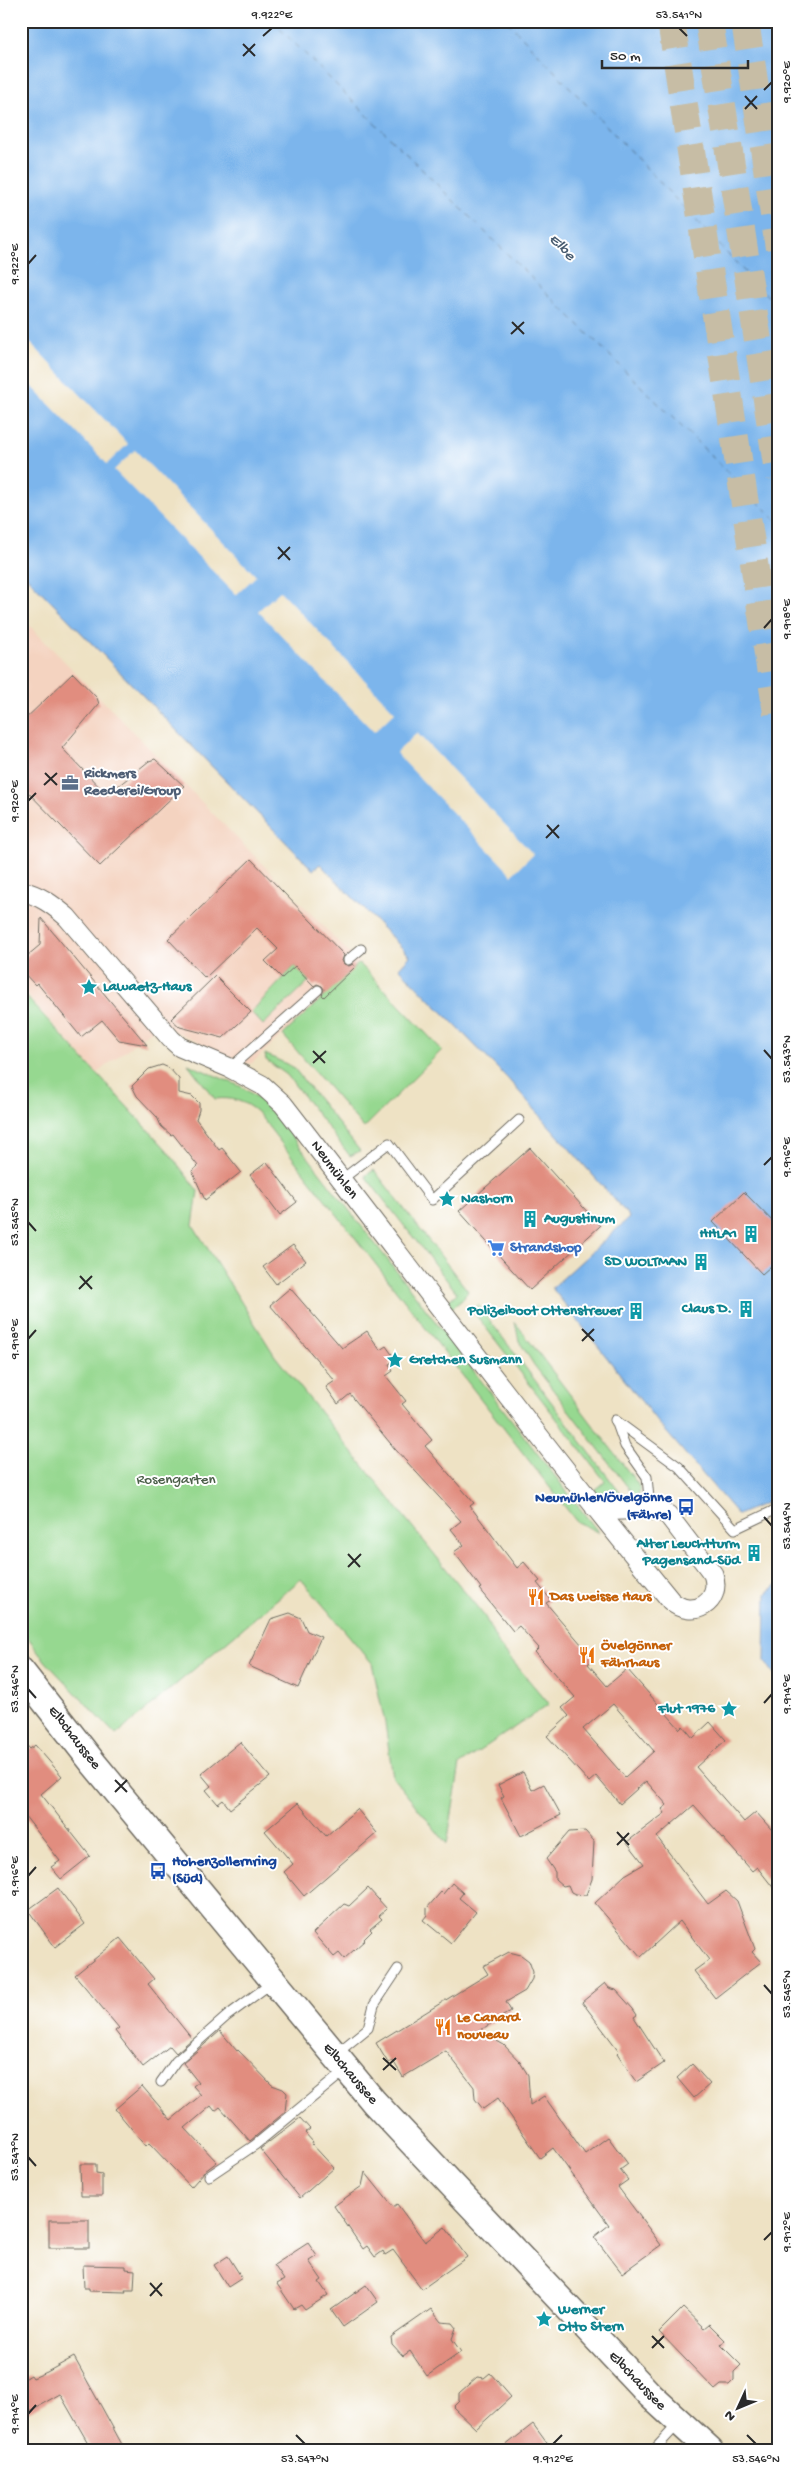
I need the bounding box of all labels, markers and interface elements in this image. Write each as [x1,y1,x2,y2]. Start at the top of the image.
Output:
text: 9.922°E [251,9,293,23]
text: 53.541°N [656,9,702,23]
scale bar [602,38,749,70]
text: 50 m [610,48,641,66]
text: 9.920°E [781,61,795,104]
water label: Elbe [544,231,579,266]
text: 9.922°E [9,243,23,285]
text: 9.918°E [781,598,795,640]
place label: Rickmers Reederei/Group [83,765,181,800]
office icon: Rickmers Reederei/Group [60,773,80,793]
text: 9.920°E [9,780,23,823]
place icon: Lawaetz-Haus [79,977,99,997]
place label: Lawaetz-Haus [103,978,193,996]
text: 53.543°N [781,1035,795,1083]
street label: Neumühlen [306,1137,362,1203]
text: 9.916°E [781,1137,795,1178]
place icon: Nashorn [437,1189,457,1209]
place label: Nashorn [461,1190,514,1208]
text: 53.545°N [9,1198,23,1246]
building icon: Augustinum [520,1209,540,1229]
place label: Augustinum [543,1210,616,1228]
building icon: HHLA1 [741,1224,761,1244]
place label: HHLA1 [699,1225,737,1243]
supermarket icon: Strandshop [486,1238,506,1258]
place label: Strandshop [510,1239,582,1257]
building icon: SD WOLTMAN [691,1252,711,1272]
place label: SD WOLTMAN [605,1253,687,1271]
building icon: Claus D. [736,1299,756,1319]
place label: Claus D. [681,1300,732,1318]
building icon: Polizeiboot Ottenstreuer [626,1301,646,1321]
place label: Polizeiboot Ottenstreuer [467,1302,624,1320]
text: 9.918°E [9,1318,23,1360]
place icon: Gretchen Susmann [385,1350,405,1370]
place label: Gretchen Susmann [409,1351,523,1369]
park label: Rosengarten [136,1471,216,1489]
place label: Neumühlen/Övelgönne (Fähre) [535,1489,673,1524]
bus stop icon: Neumühlen/Övelgönne (Fähre) [676,1497,696,1517]
text: 53.544°N [781,1502,795,1550]
place label: Alter Leuchtturm Pagensand-Süd [635,1535,742,1570]
building icon: Alter Leuchtturm Pagensand-Süd [744,1543,764,1563]
restaurant icon: Das weisse Haus [526,1587,546,1607]
place label: Das weisse Haus [548,1588,653,1606]
place label: Övelgönner Fährhaus [600,1637,673,1672]
restaurant icon: Övelgönner Fährhaus [577,1645,597,1665]
text: 53.546°N [9,1665,23,1713]
text: 9.914°E [781,1674,795,1715]
place icon: Flut 1976 [719,1699,739,1719]
place label: Flut 1976 [657,1700,715,1718]
street label: Elbchaussee [44,1703,105,1774]
place label: Hohenzollernring (Süd) [172,1853,277,1888]
text: 9.916°E [9,1856,23,1897]
bus stop icon: Hohenzollernring (Süd) [148,1861,168,1881]
text: 53.545°N [781,1970,795,2018]
place label: Le Canard nouveau [457,2009,522,2044]
restaurant icon: Le Canard nouveau [433,2017,453,2037]
street label: Elbchaussee [318,2040,382,2109]
text: 53.547°N [9,2133,23,2181]
text: 9.912°E [781,2212,795,2253]
place label: Werner Otto Stern [557,2301,625,2336]
place icon: Werner Otto Stern [534,2309,554,2329]
street label: Elbchaussee [604,2348,670,2415]
north arrow [712,2384,762,2434]
text: 9.914°E [9,2394,23,2435]
text: N [721,2406,740,2424]
text: 53.547°N [281,2453,329,2467]
text: 9.912°E [532,2453,573,2467]
text: 53.546°N [732,2453,780,2467]

